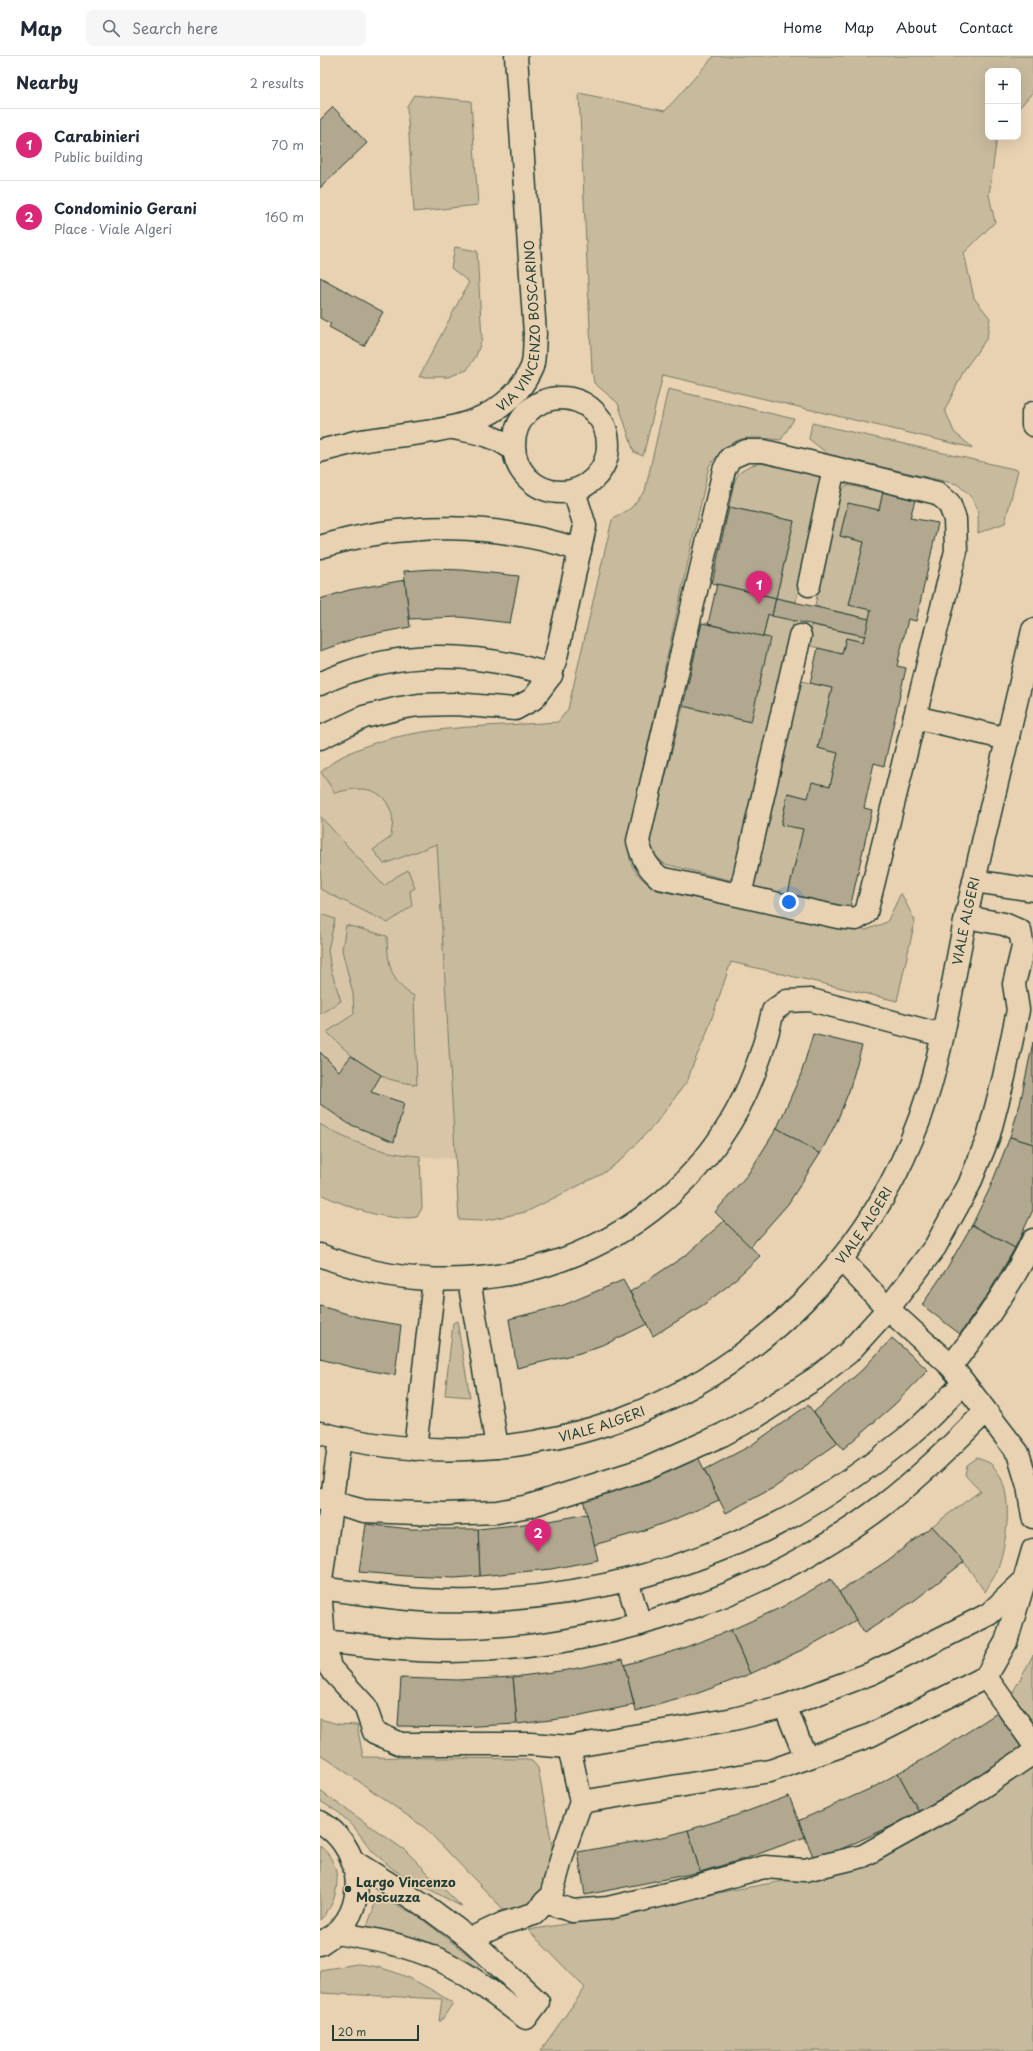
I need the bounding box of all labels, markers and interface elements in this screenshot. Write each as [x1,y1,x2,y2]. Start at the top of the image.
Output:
search box [86,10,366,46]
text: Map [20,14,62,42]
text: Search here [132,16,218,39]
icon: search [100,17,122,39]
text: Home [783,17,822,38]
text: Map [844,17,874,38]
text: About [896,17,937,38]
text: Contact [959,17,1013,38]
map controls [985,68,1021,140]
button: + [985,68,1021,104]
text: Nearby [16,69,78,95]
text: 2 results [250,73,304,92]
button: − [985,104,1021,140]
text: Carabinieri [54,124,140,147]
text: 1 [26,135,32,154]
text: 70 m [271,135,304,154]
text: Public building [54,147,143,166]
text: Condominio Gerani [54,196,197,219]
text: 2 [24,207,34,226]
text: 160 m [265,207,304,226]
text: Place · Viale Algeri [54,219,172,238]
street label: VIA VINCENZO BOSCARINO [492,239,544,416]
pin: 1 [746,571,772,604]
street label: VIALE ALGERI [947,875,984,967]
your location [779,892,799,912]
street label: VIALE ALGERI [831,1183,896,1268]
street label: VIALE ALGERI [557,1401,648,1446]
pin: 2 [525,1519,551,1552]
place label: Largo Vincenzo Moscuzza [356,1872,456,1906]
marker: Largo Vincenzo Moscuzza [343,1884,353,1894]
scale bar [332,2023,419,2042]
text: 20 m [338,2023,366,2040]

